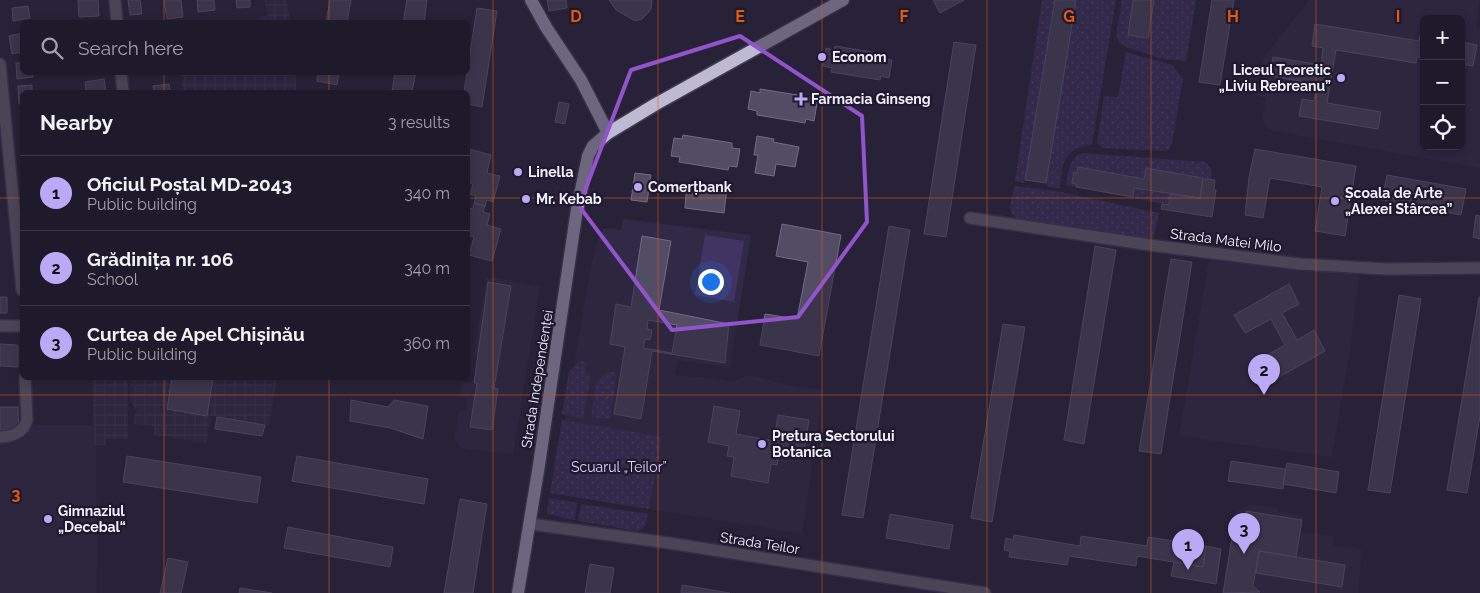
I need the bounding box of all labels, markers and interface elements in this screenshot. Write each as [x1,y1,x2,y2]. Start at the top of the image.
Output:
text: D [570,7,582,26]
text: E [735,7,745,26]
text: F [899,7,909,26]
text: G [1063,7,1075,26]
text: H [1227,7,1239,26]
text: I [1396,7,1400,26]
map controls [1420,15,1465,150]
button: + [1420,15,1465,60]
search box [20,20,470,75]
icon: search [38,34,66,62]
text: Search here [78,37,184,59]
place label: Econom [832,49,887,65]
marker: Econom [816,51,828,63]
button: − [1420,60,1465,105]
place label: Liceul Teoretic „Liviu Rebreanu” [1219,62,1331,94]
marker: Liceul Teoretic „Liviu Rebreanu” [1335,72,1347,84]
place label: Farmacia Ginseng [811,91,931,107]
marker: Farmacia Ginseng [795,93,807,105]
button: locate [1420,105,1465,150]
text: Nearby [40,110,113,135]
text: 3 results [388,113,450,132]
place label: Linella [528,164,574,180]
marker: Linella [512,166,524,178]
text: Oficiul Poștal MD-2043 [87,173,292,195]
place label: Comerțbank [648,179,732,195]
marker: Comerțbank [632,181,644,193]
text: 1 [52,184,60,203]
text: 340 m [404,184,450,203]
place label: Școala de Arte „Alexei Stârcea” [1345,185,1452,217]
place label: Mr. Kebab [536,191,602,207]
marker: Mr. Kebab [520,193,532,205]
text: Public building [87,195,197,214]
marker: Școala de Arte „Alexei Stârcea” [1329,195,1341,207]
street label: Strada Matei Milo [1169,225,1283,255]
text: Grădinița nr. 106 [87,248,234,270]
text: 2 [51,259,61,278]
text: 340 m [404,259,450,278]
your location [698,269,724,295]
text: School [87,270,138,289]
street label: Strada Independenței [518,309,556,449]
text: Curtea de Apel Chișinău [87,323,305,345]
text: 3 [52,334,60,353]
text: 360 m [403,334,450,353]
text: Public building [87,345,197,364]
pin: 2 [1248,354,1280,395]
place label: Pretura Sectorului Botanica [772,428,895,460]
marker: Pretura Sectorului Botanica [756,438,768,450]
park label: Scuarul „Teilor” [571,459,667,475]
text: 3 [12,485,21,504]
place label: Gimnaziul „Decebal“ [58,503,126,535]
marker: Gimnaziul „Decebal“ [42,513,54,525]
pin: 3 [1228,513,1260,554]
street label: Strada Teilor [719,529,801,557]
pin: 1 [1172,529,1204,570]

